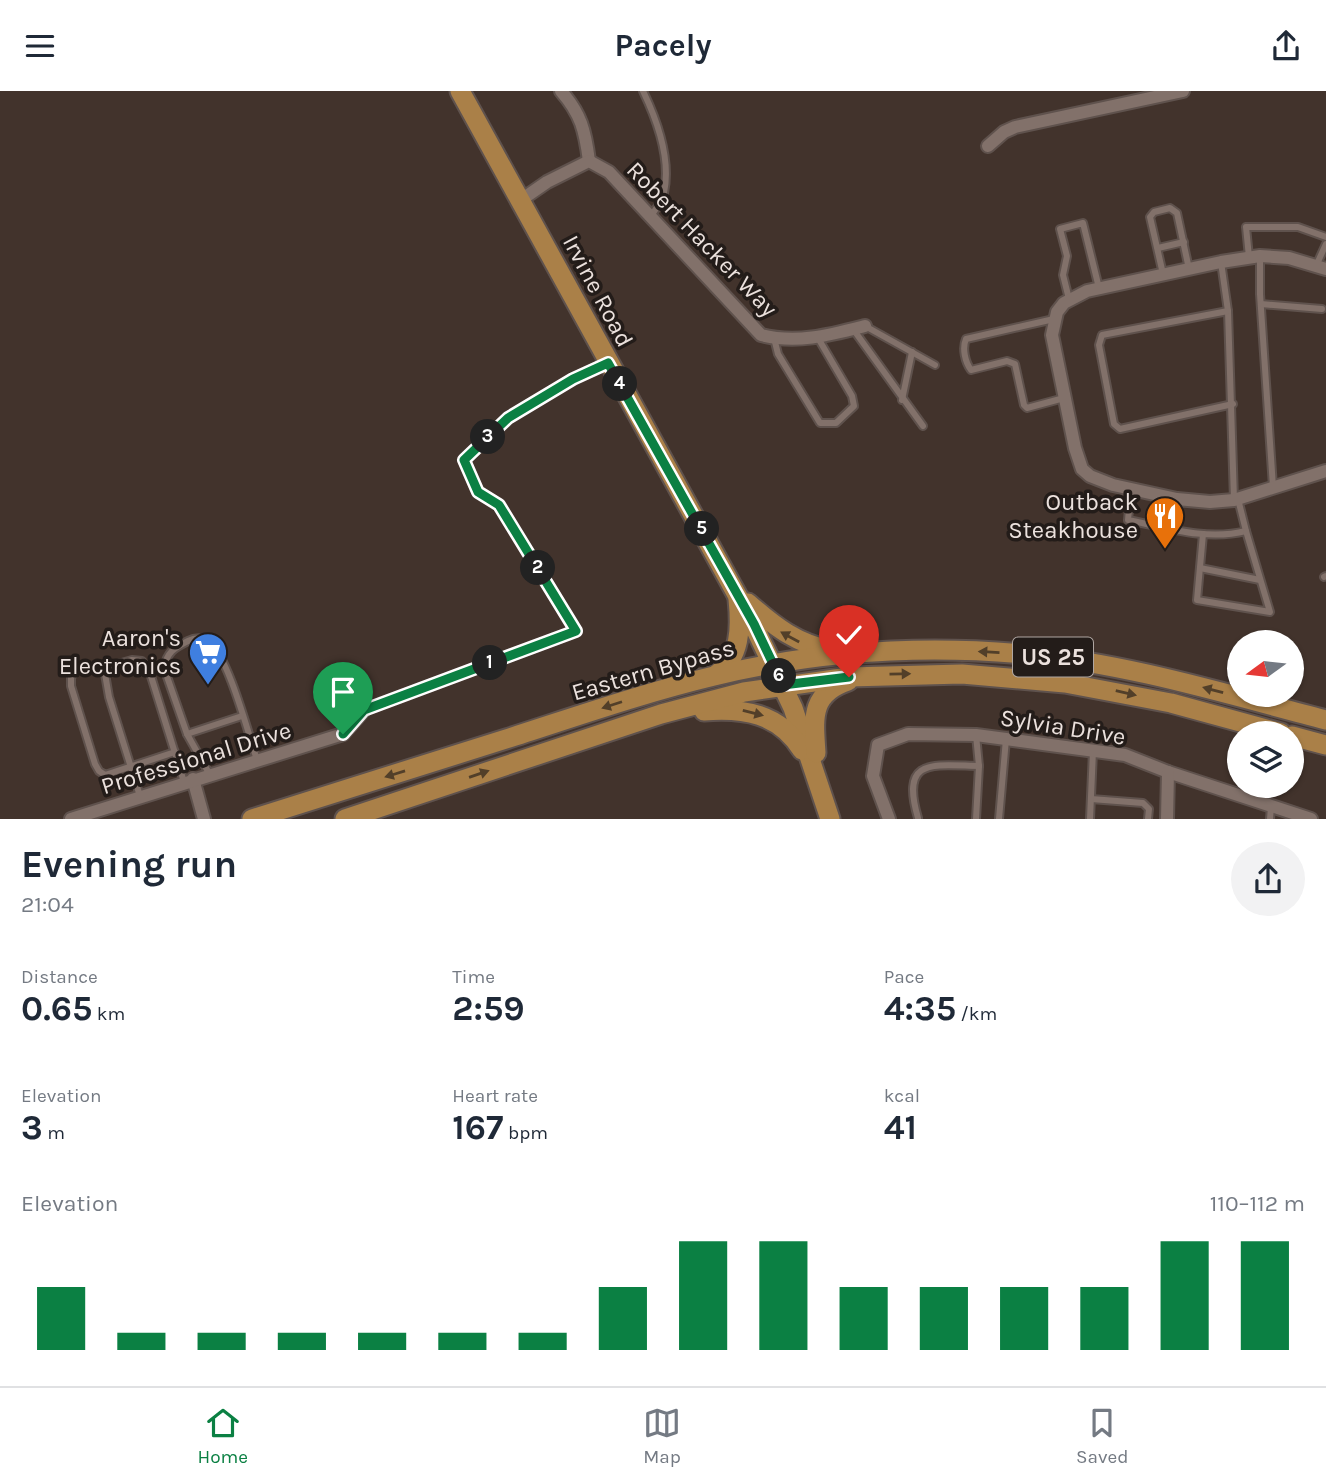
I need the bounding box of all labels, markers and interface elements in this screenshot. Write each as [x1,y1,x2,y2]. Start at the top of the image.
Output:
icon: menu [21,27,59,65]
text: Pacely [614,27,712,64]
icon: share [1267,27,1305,65]
street label: Robert Hacker Way [621,156,783,322]
street label: Irvine Road [557,230,639,352]
pin: 4 [602,367,638,401]
text: 4 [614,372,625,394]
pin: 3 [470,419,505,455]
text: 3 [482,425,493,447]
place label: Outback Steakhouse [1008,488,1138,544]
restaurant icon: Outback Steakhouse [1144,495,1186,550]
pin: 5 [684,511,720,547]
text: 5 [696,517,707,539]
pin: 2 [520,551,556,585]
text: 2 [532,556,543,578]
pin [819,605,879,677]
icon: check [830,616,868,654]
place label: Aaron's Electronics [59,624,181,680]
north arrow [1227,630,1304,707]
map controls [1227,630,1304,798]
supermarket icon: Aaron's Electronics [187,631,229,686]
one-way arrow [781,631,800,643]
street label: Eastern Bypass [568,633,738,707]
road number: US 25 [1013,637,1093,677]
pin: 1 [472,645,508,681]
one-way arrow [978,646,1000,657]
text: 1 [486,651,493,673]
pin: 6 [762,659,796,693]
pin [313,662,373,734]
text: 6 [773,664,784,686]
one-way arrow [889,668,911,680]
icon: arrive [324,673,362,711]
one-way arrow [1202,684,1224,695]
one-way arrow [1115,688,1137,699]
one-way arrow [602,700,623,711]
street label: Sylvia Drive [998,703,1128,751]
one-way arrow [742,708,764,719]
street label: Professional Drive [98,716,294,800]
button: layers [1227,721,1304,798]
one-way arrow [468,768,489,779]
one-way arrow [385,769,406,780]
text: Evening run [21,842,237,887]
button: share [1231,842,1305,916]
text: 21:04 [21,891,74,918]
text: Distance [21,966,98,988]
text: Time [452,966,495,988]
text: Pace [884,966,924,988]
text: 0.65 [21,988,92,1029]
text: 2:59 [452,988,525,1029]
text: 4:35 [884,988,956,1029]
text: km [92,1003,125,1025]
text: /km [956,1003,997,1025]
text: Elevation [21,1085,101,1107]
text: Heart rate [452,1085,538,1107]
text: kcal [884,1085,920,1107]
text: 3 [21,1107,43,1148]
text: 167 [452,1107,503,1148]
text: 41 [884,1107,917,1148]
text: m [43,1122,65,1144]
text: bpm [503,1122,548,1144]
text: Elevation [21,1190,118,1217]
text: 110–112 m [1210,1190,1305,1217]
tab: Home [197,1404,248,1468]
tab: Map [643,1404,681,1468]
tab: Saved [1076,1404,1129,1468]

